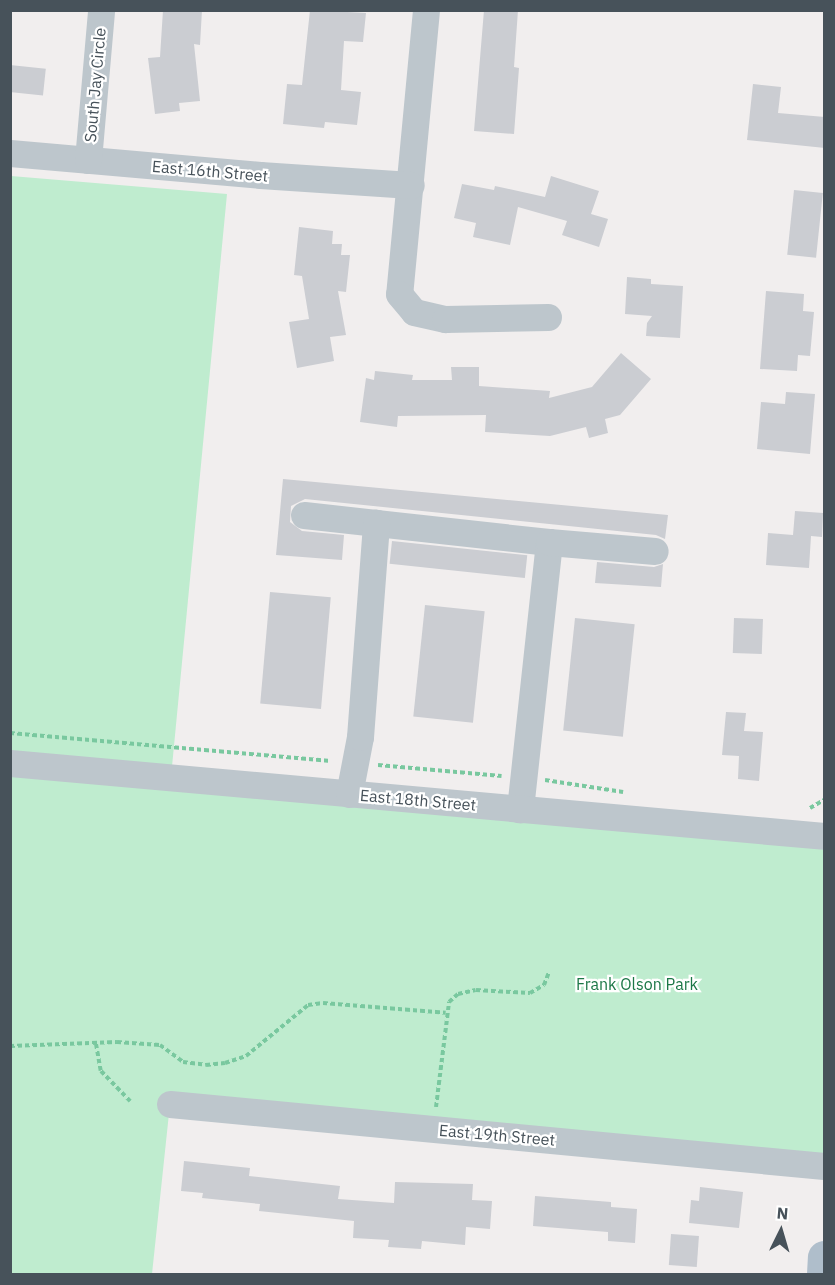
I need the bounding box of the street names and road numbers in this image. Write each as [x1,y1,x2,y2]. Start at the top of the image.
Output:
street label: South Jay Circle [80,27,110,143]
street label: East 16th Street [151,156,269,186]
street label: East 18th Street [359,785,477,815]
street label: East 19th Street [438,1120,556,1150]

